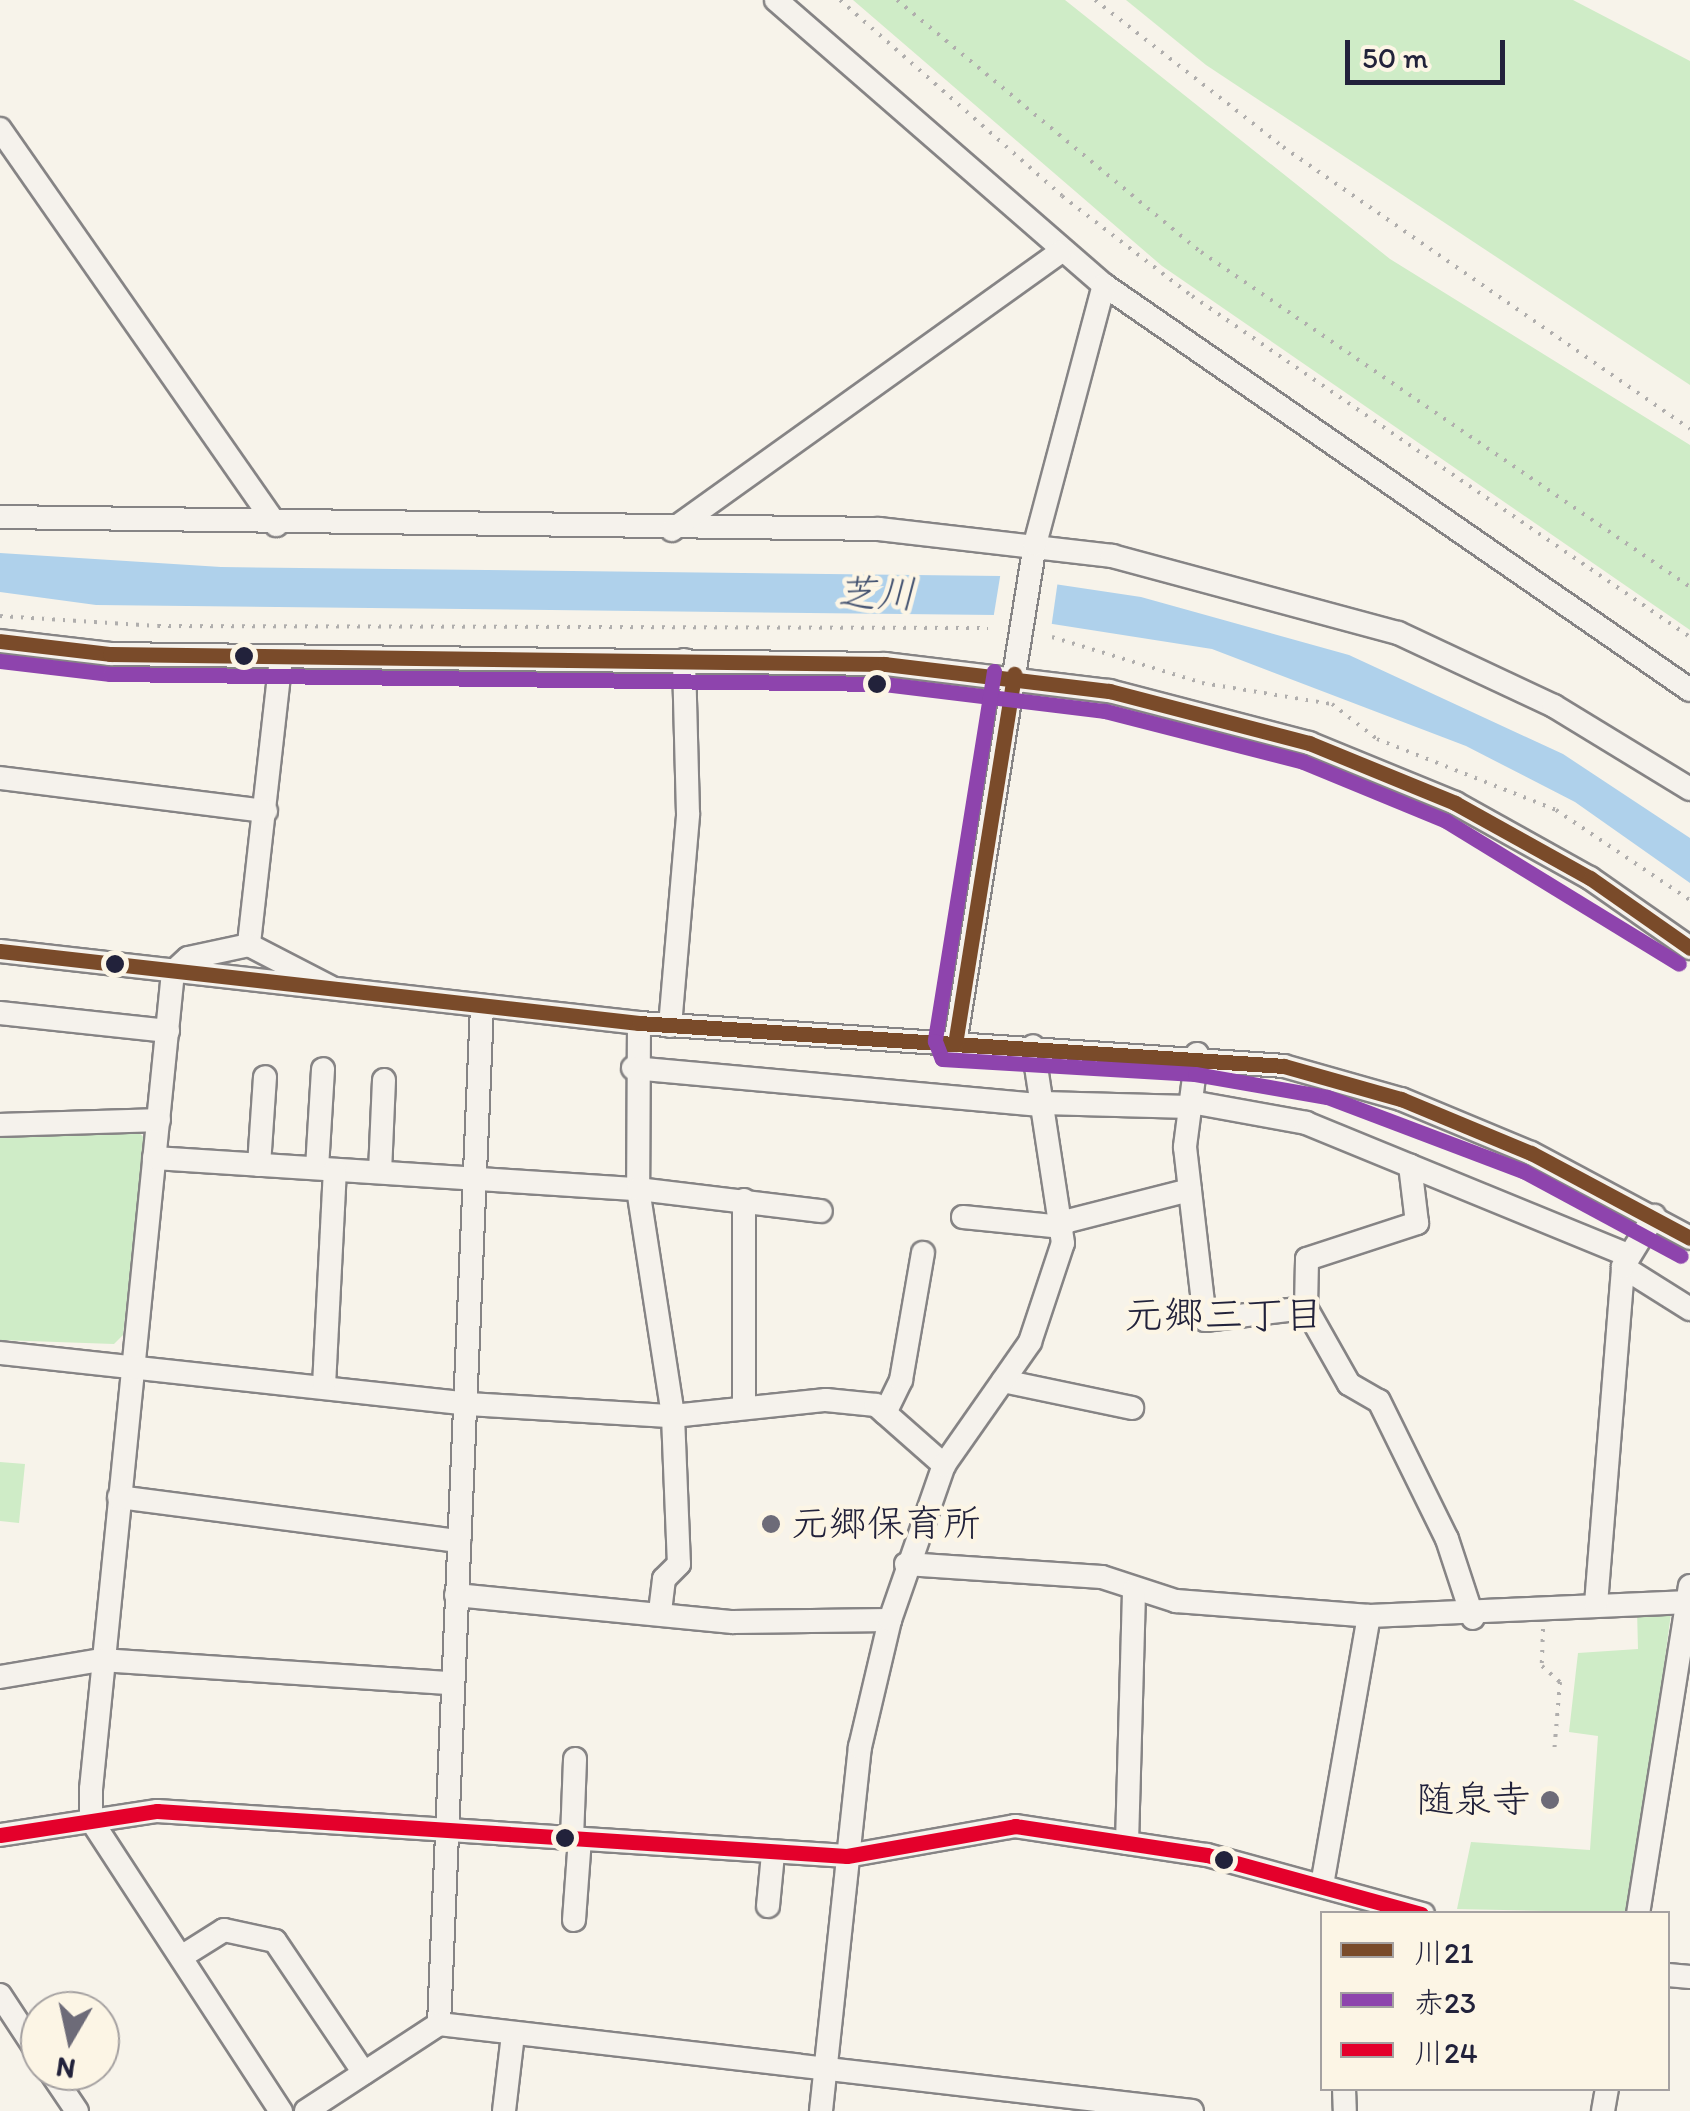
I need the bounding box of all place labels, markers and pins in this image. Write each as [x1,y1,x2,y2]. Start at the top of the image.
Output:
unlabelled marker [234,646,254,666]
unlabelled marker [867,674,887,694]
unlabelled marker [105,954,125,974]
place label: 元郷保育所 [791,1501,981,1547]
marker: 元郷保育所 [760,1513,782,1535]
place label: 随泉寺 [1416,1777,1530,1823]
marker: 随泉寺 [1539,1789,1561,1811]
unlabelled marker [555,1828,575,1848]
unlabelled marker [1214,1850,1234,1870]

